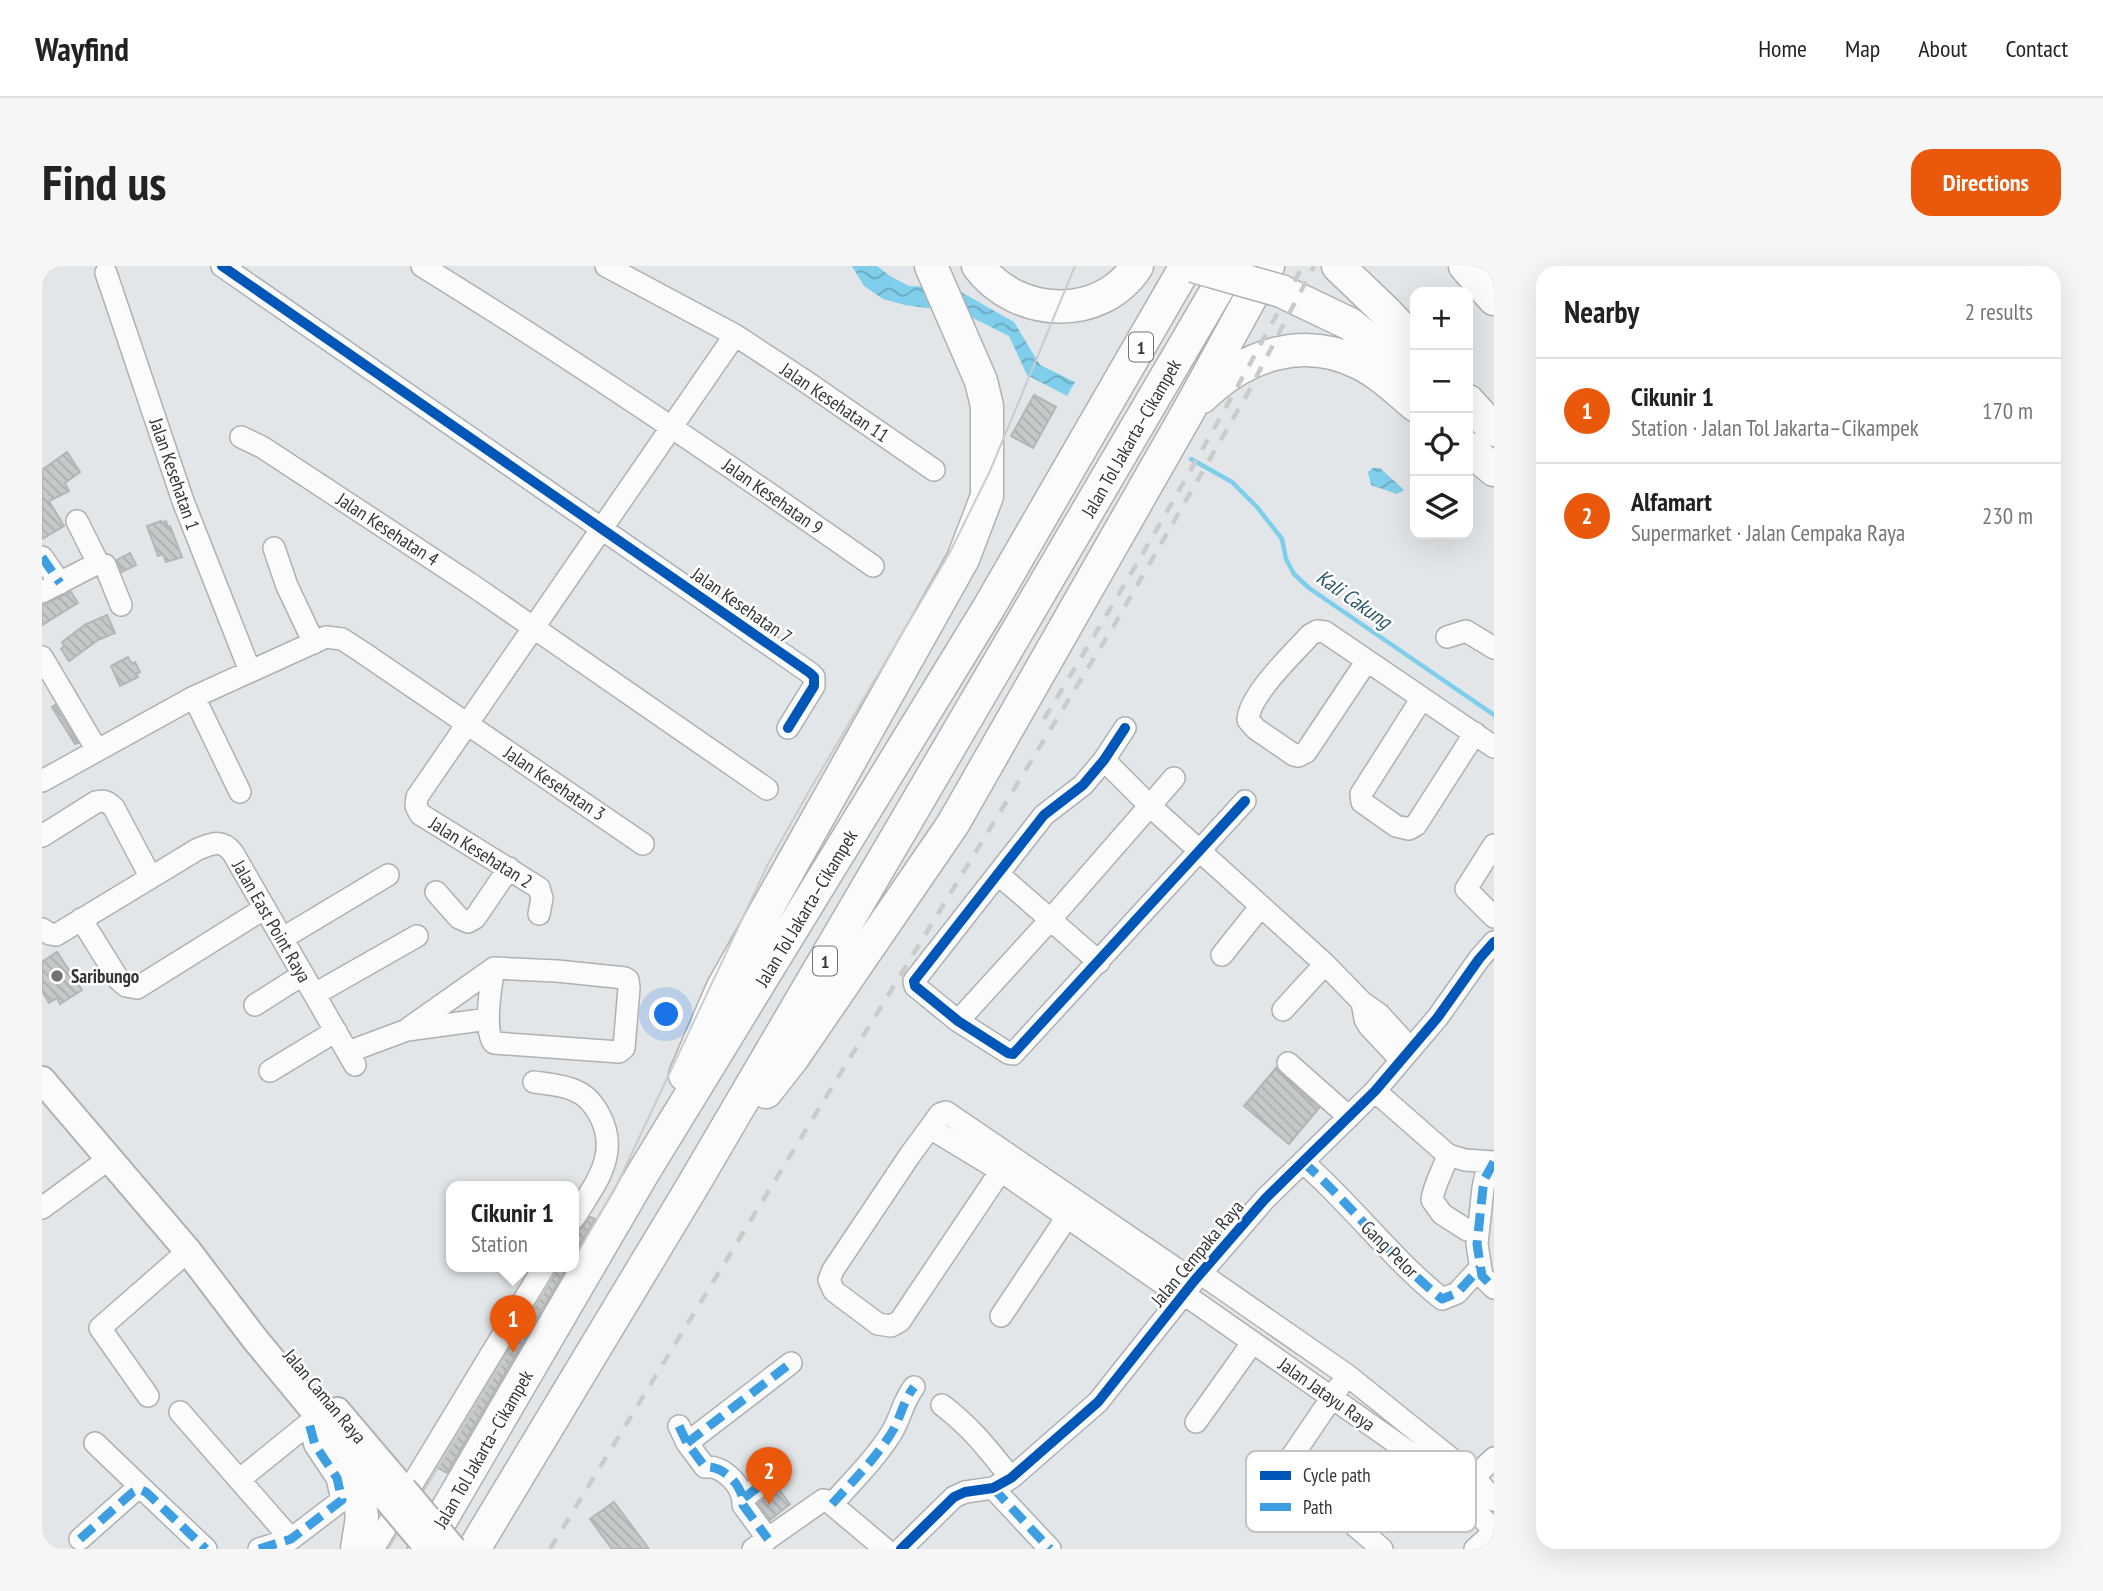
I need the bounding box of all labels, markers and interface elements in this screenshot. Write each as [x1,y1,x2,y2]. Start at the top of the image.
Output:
text: Wayfind [35,27,129,70]
text: Home [1758,33,1807,64]
text: Map [1845,33,1880,64]
text: About [1918,33,1967,64]
text: Contact [2005,33,2068,64]
button: Directions [1911,149,2061,216]
text: Find us [42,150,166,214]
map controls [1410,287,1473,539]
button: + [1410,287,1473,350]
text: Nearby [1564,292,1639,331]
text: 2 results [1965,297,2033,326]
road number: 1 [1129,332,1153,362]
button: − [1410,350,1473,413]
street label: Jalan Tol Jakarta–Cikampek [1075,354,1186,522]
street label: Jalan Kesehatan 11 [775,356,894,447]
text: Cikunir 1 [1631,380,1714,413]
text: 1 [1582,396,1593,425]
text: 170 m [1982,396,2033,425]
button: locate [1410,413,1473,476]
text: Station · Jalan Tol Jakarta–Cikampek [1631,413,1919,442]
street label: Jalan Kesehatan 1 [144,414,205,533]
street label: Jalan Kesehatan 9 [717,452,828,539]
button: layers [1410,476,1473,539]
text: Alfamart [1631,485,1712,518]
street label: Jalan Kesehatan 4 [332,487,444,571]
text: 2 [1582,501,1593,530]
text: 230 m [1982,501,2033,530]
text: Supermarket · Jalan Cempaka Raya [1631,518,1905,547]
street label: Jalan Kesehatan 7 [686,561,797,648]
water label: Kali Cakung [1311,563,1398,636]
street label: Jalan Kesehatan 3 [499,740,610,826]
street label: Jalan Kesehatan 2 [424,810,537,893]
street label: Jalan Tol Jakarta–Cikampek [749,825,863,992]
street label: Jalan East Point Raya [227,855,317,987]
road number: 1 [813,946,837,976]
place label: Saribungo [71,964,139,988]
marker: Saribungo [49,968,65,984]
your location [649,997,683,1031]
popup [446,1181,579,1272]
street label: Jalan Cempaka Raya [1145,1195,1248,1312]
text: Cikunir 1 [471,1196,554,1229]
street label: Gang Pelor [1356,1215,1424,1283]
text: Station [471,1229,528,1258]
pin: 1 [490,1295,536,1353]
street label: Jalan Caman Raya [278,1343,372,1448]
street label: Jalan Jatayu Raya [1273,1351,1380,1436]
street label: Jalan Tol Jakarta–Cikampek [427,1365,538,1533]
pin: 2 [746,1447,792,1505]
legend [1246,1451,1476,1532]
text: Cycle path [1303,1463,1371,1487]
text: Path [1303,1495,1332,1519]

